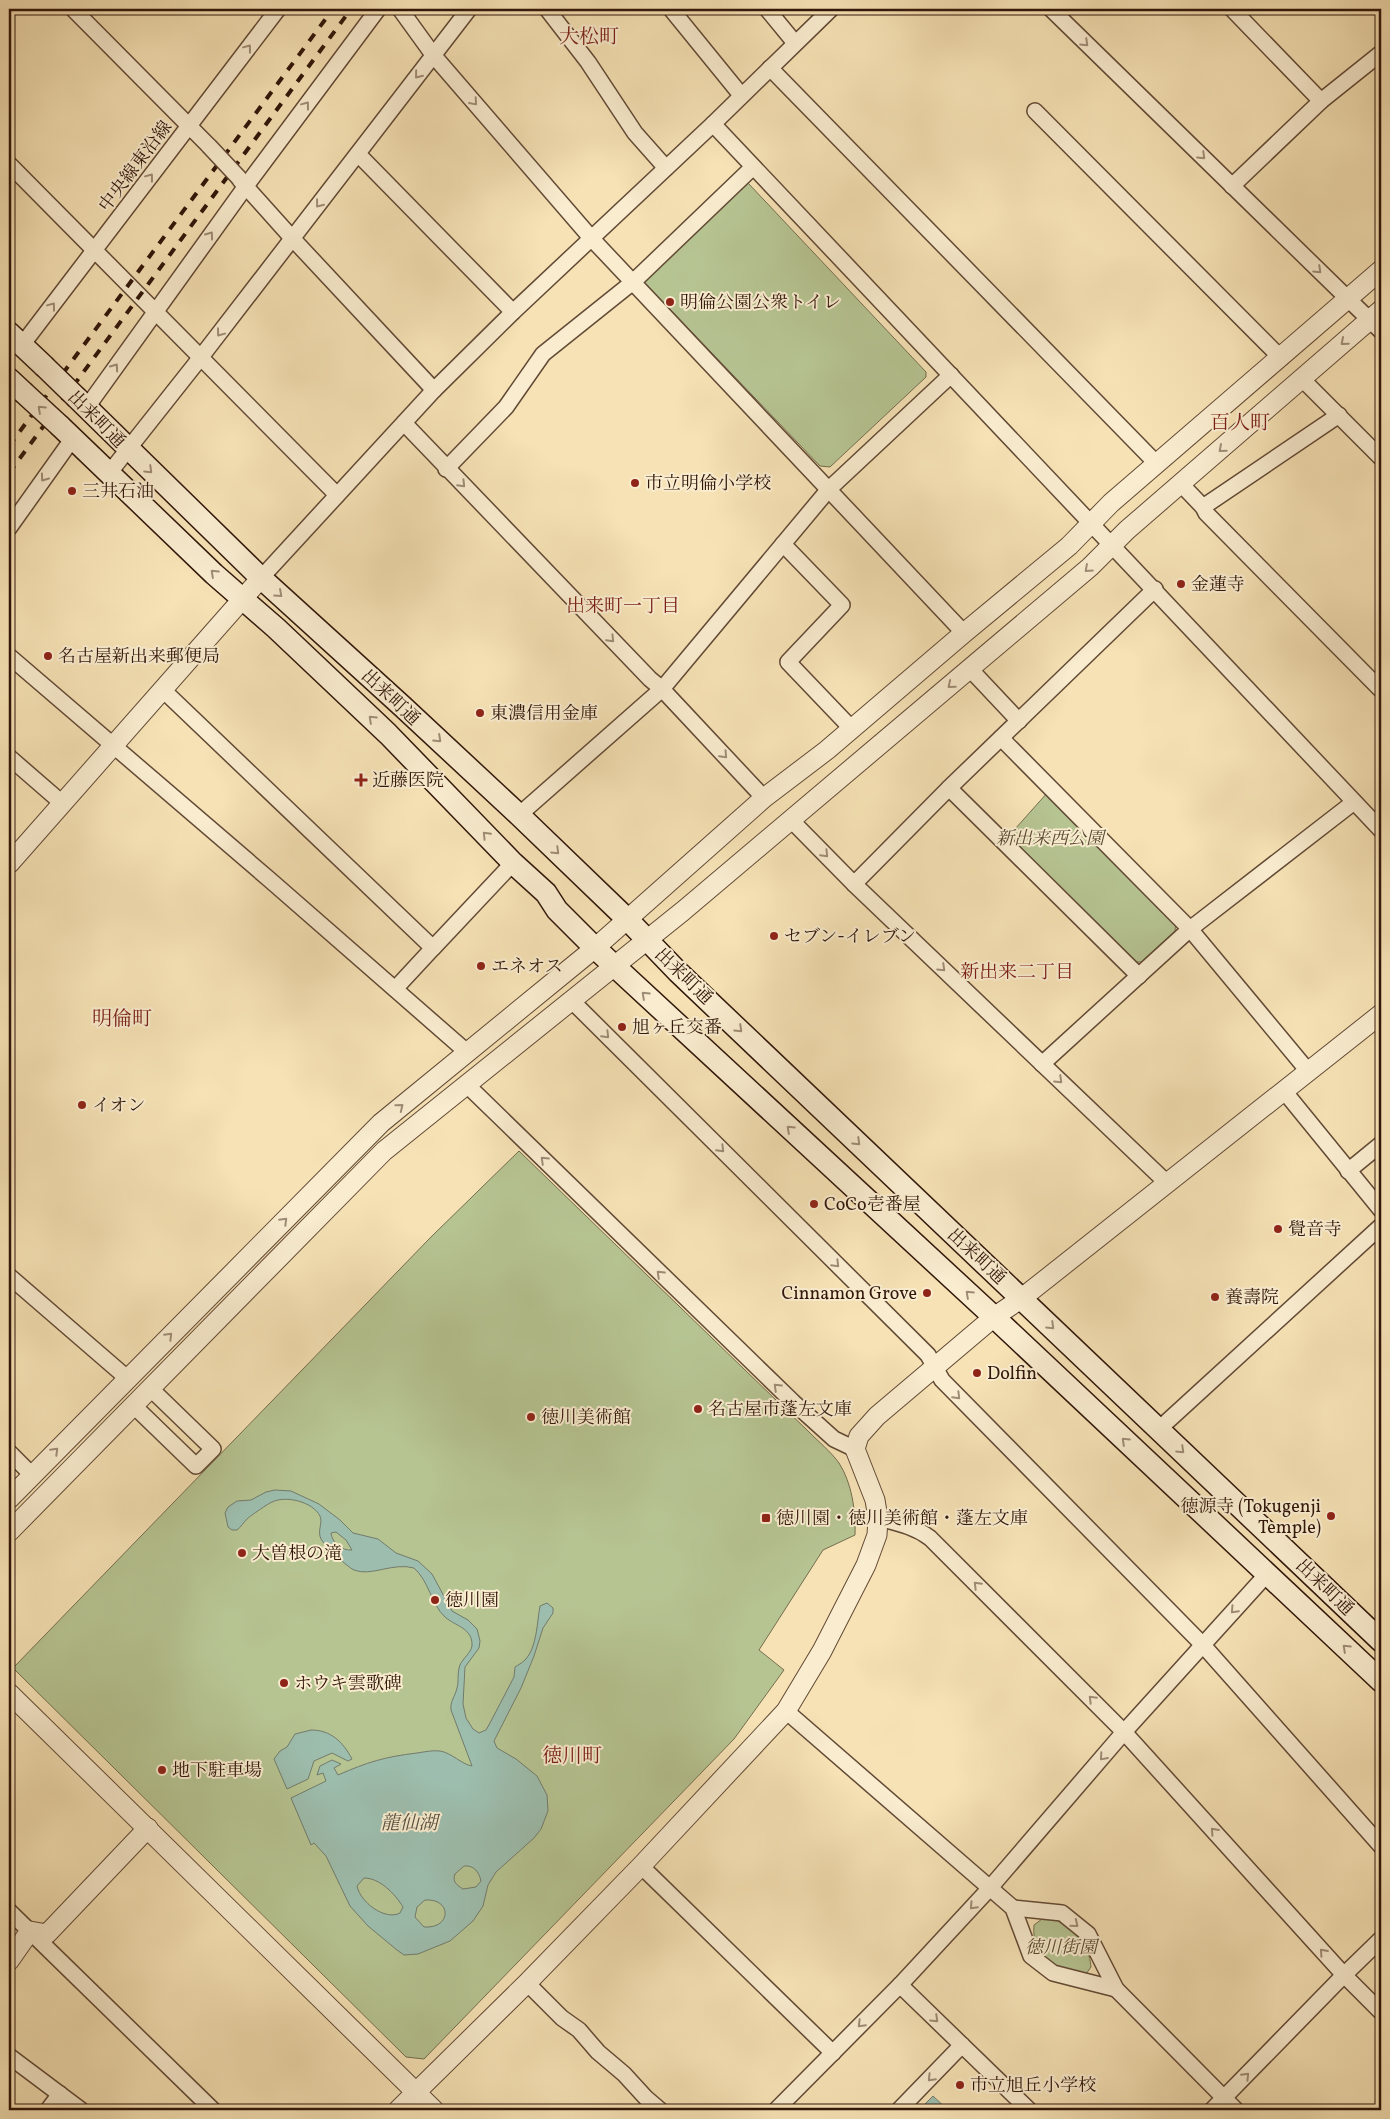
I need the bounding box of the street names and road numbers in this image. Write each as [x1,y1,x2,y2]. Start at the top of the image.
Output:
street label: 中央線東沿線 [94,116,179,218]
street label: 出来町通 [62,386,130,454]
street label: 出来町通 [355,664,425,732]
street label: 出来町通 [648,943,718,1011]
street label: 出来町通 [941,1223,1011,1291]
street label: 出来町通 [1289,1554,1359,1622]

